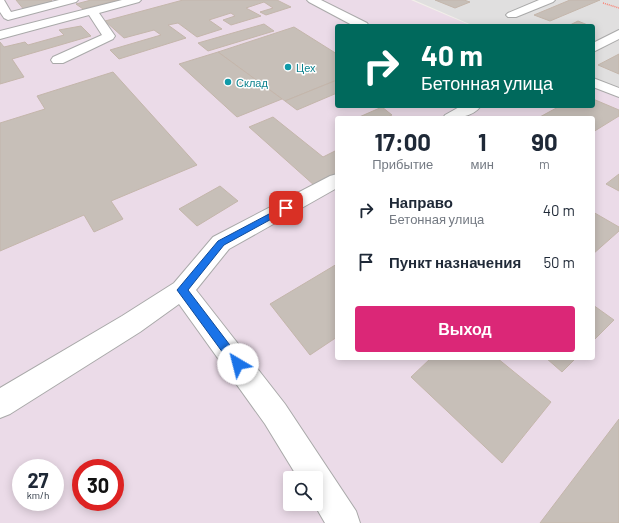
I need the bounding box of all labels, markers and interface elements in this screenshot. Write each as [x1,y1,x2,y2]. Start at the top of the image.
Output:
text: 40 m [421,38,483,72]
icon: right [355,40,407,92]
place label: Цех [296,61,316,74]
marker: Цех [283,62,293,72]
text: Бетонная улица [421,72,553,94]
place label: Склад [236,76,268,89]
marker: Склад [223,77,233,87]
text: 17:00 [375,127,431,156]
text: 1 [478,127,487,156]
text: 90 [531,127,558,156]
text: Прибытие [372,156,433,172]
text: мин [471,156,494,172]
text: m [539,156,550,172]
pin [269,191,303,225]
text: Направо [389,193,453,211]
icon: arrive [275,197,297,219]
icon: right [355,199,377,221]
text: 40 m [543,201,575,219]
text: Бетонная улица [389,211,484,227]
icon: arrive [355,251,377,273]
text: Пункт назначения [389,253,521,271]
text: 50 m [543,253,575,271]
button: Выход [355,306,575,352]
position arrow [217,343,259,385]
speed limit sign: 30 [72,459,124,511]
text: 27 [27,468,49,492]
map controls [283,471,323,511]
button: search [283,471,323,511]
text: km/h [27,489,49,501]

